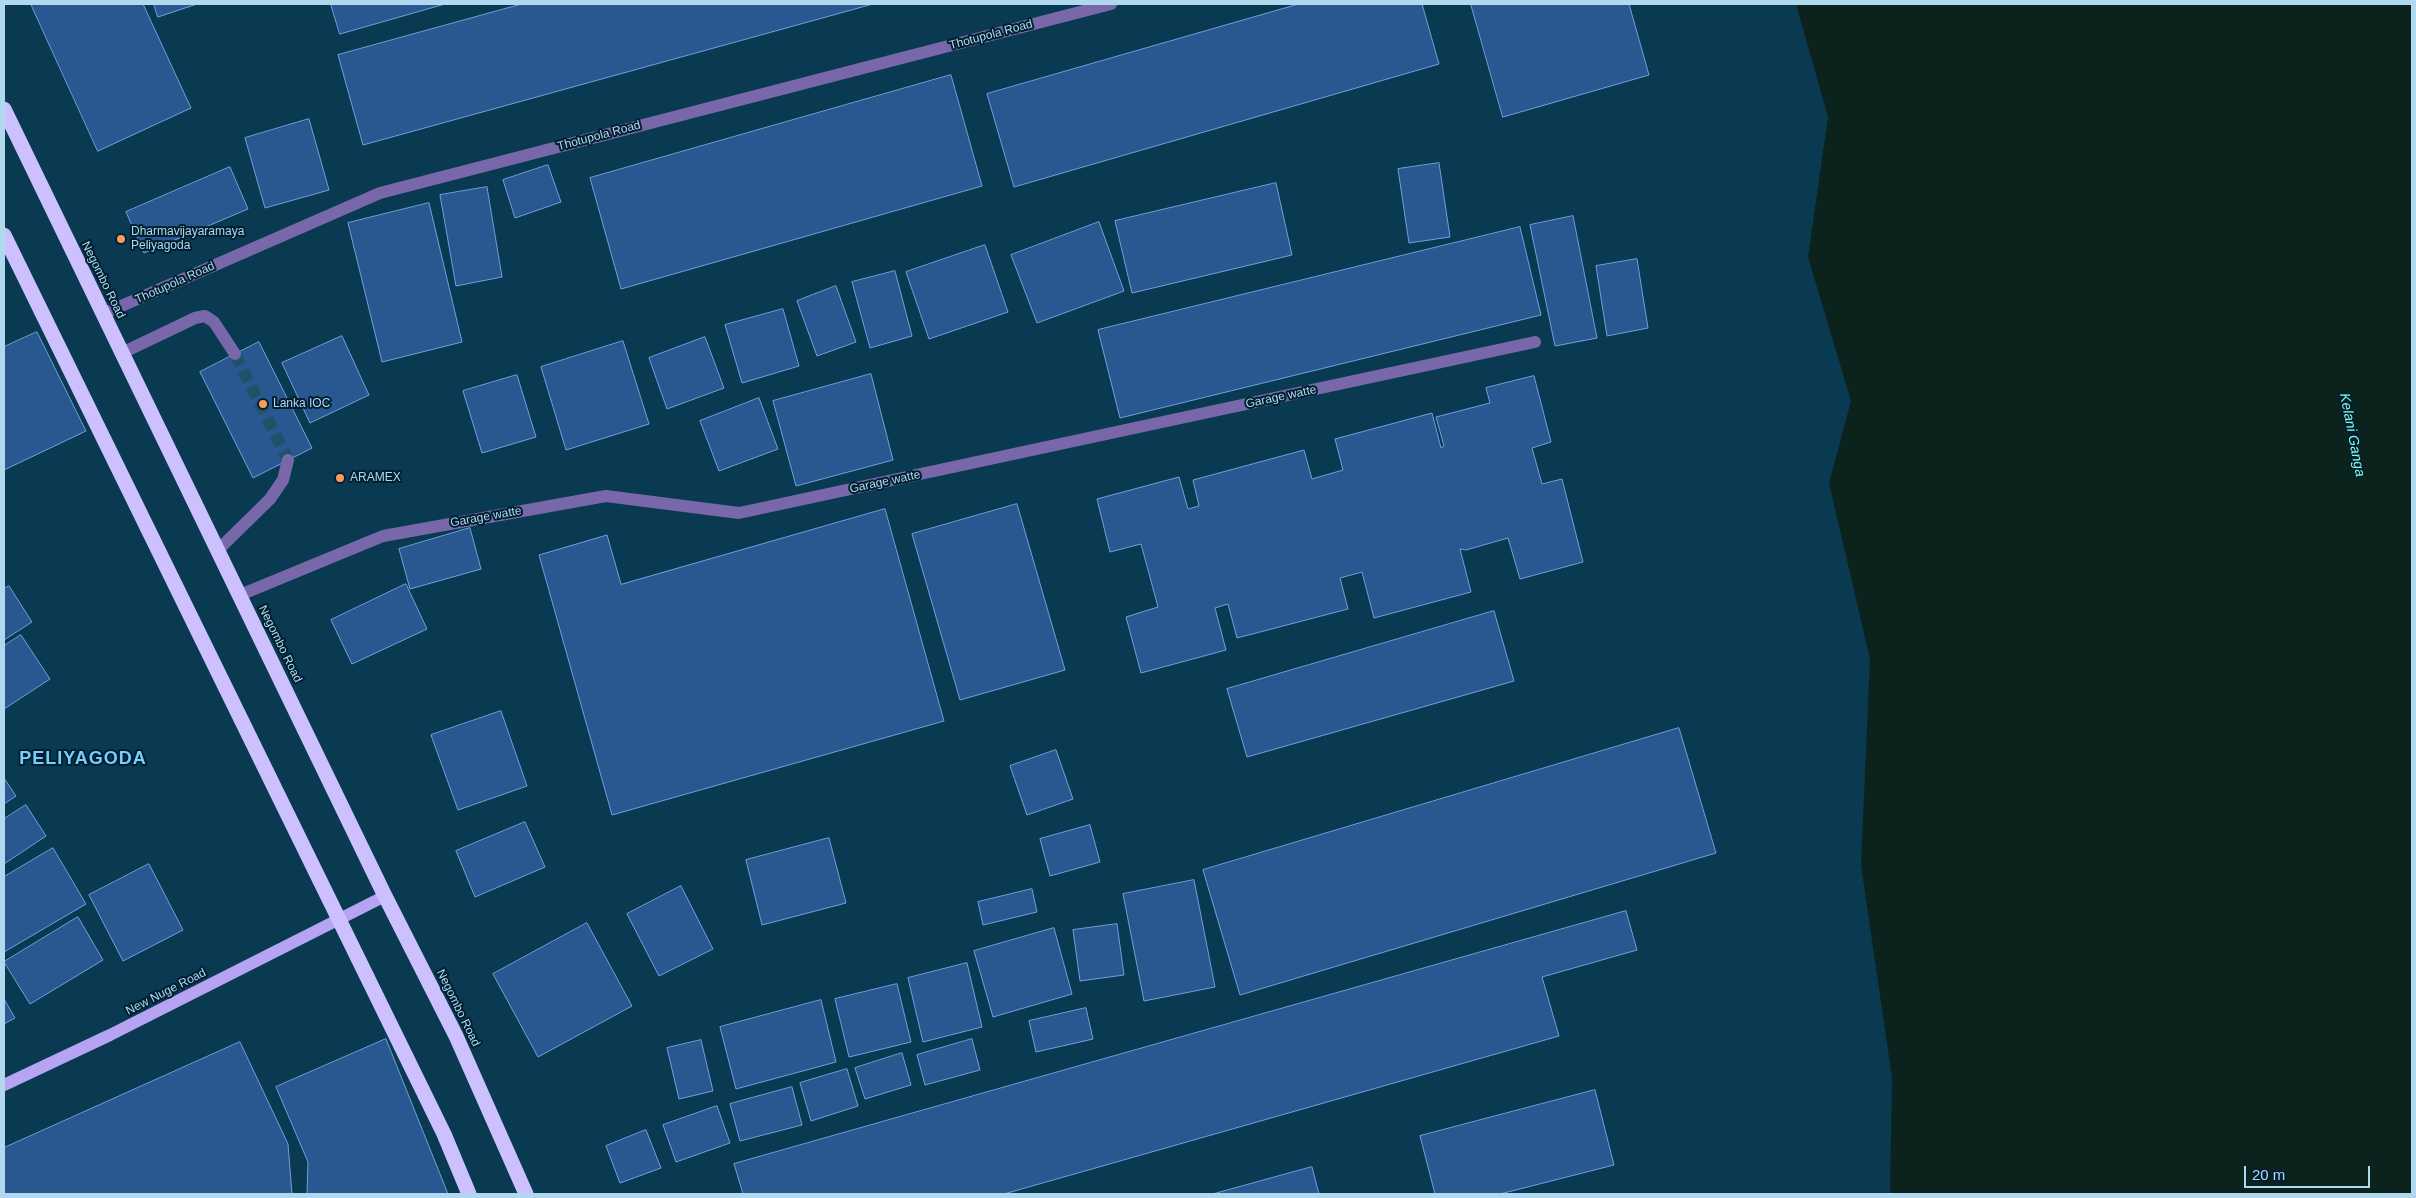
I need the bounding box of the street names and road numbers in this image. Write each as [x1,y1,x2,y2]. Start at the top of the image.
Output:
street label: Thotupola Road [948,17,1034,53]
street label: Thotupola Road [556,118,642,154]
street label: Negombo Road [78,239,128,321]
street label: Thotupola Road [133,259,217,307]
street label: Garage watte [1244,382,1318,412]
street label: Garage watte [848,467,922,497]
street label: Garage watte [449,504,523,530]
street label: Negombo Road [255,603,305,685]
street label: New Nuge Road [124,966,208,1018]
street label: Negombo Road [433,967,483,1049]

